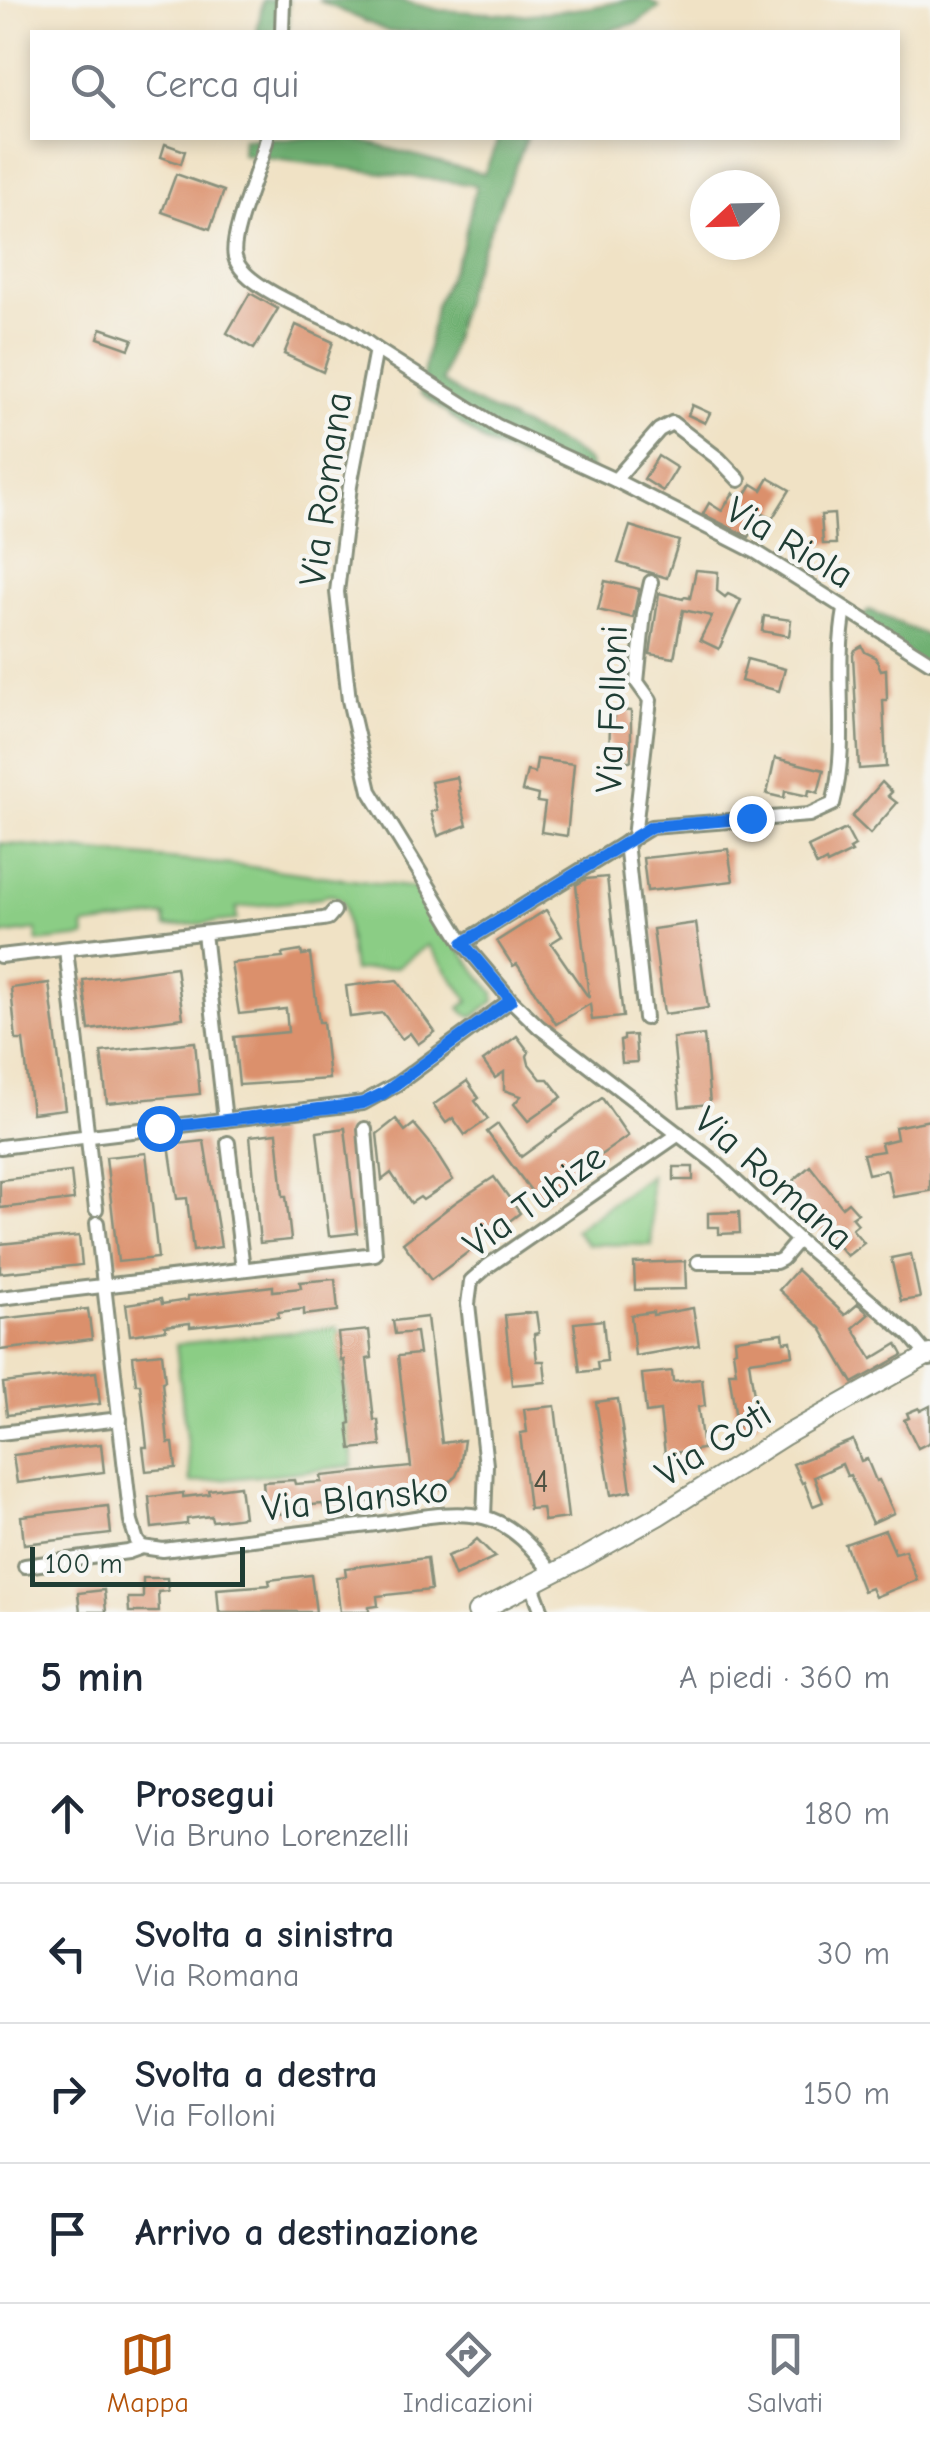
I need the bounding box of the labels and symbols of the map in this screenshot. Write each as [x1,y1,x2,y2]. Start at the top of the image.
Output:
north arrow [690,170,780,260]
street label: Via Romana [291,389,361,589]
street label: Via Riola [718,488,861,598]
street label: Via Folloni [587,625,637,794]
route end [729,796,775,842]
street label: Via Romana [685,1098,861,1259]
route start [137,1106,183,1152]
street label: Via Tubize [455,1135,614,1267]
street label: Via Goti [648,1391,779,1496]
house number: 4 [533,1463,549,1500]
street label: Via Blansko [260,1467,451,1531]
scale bar [30,1542,245,1586]

